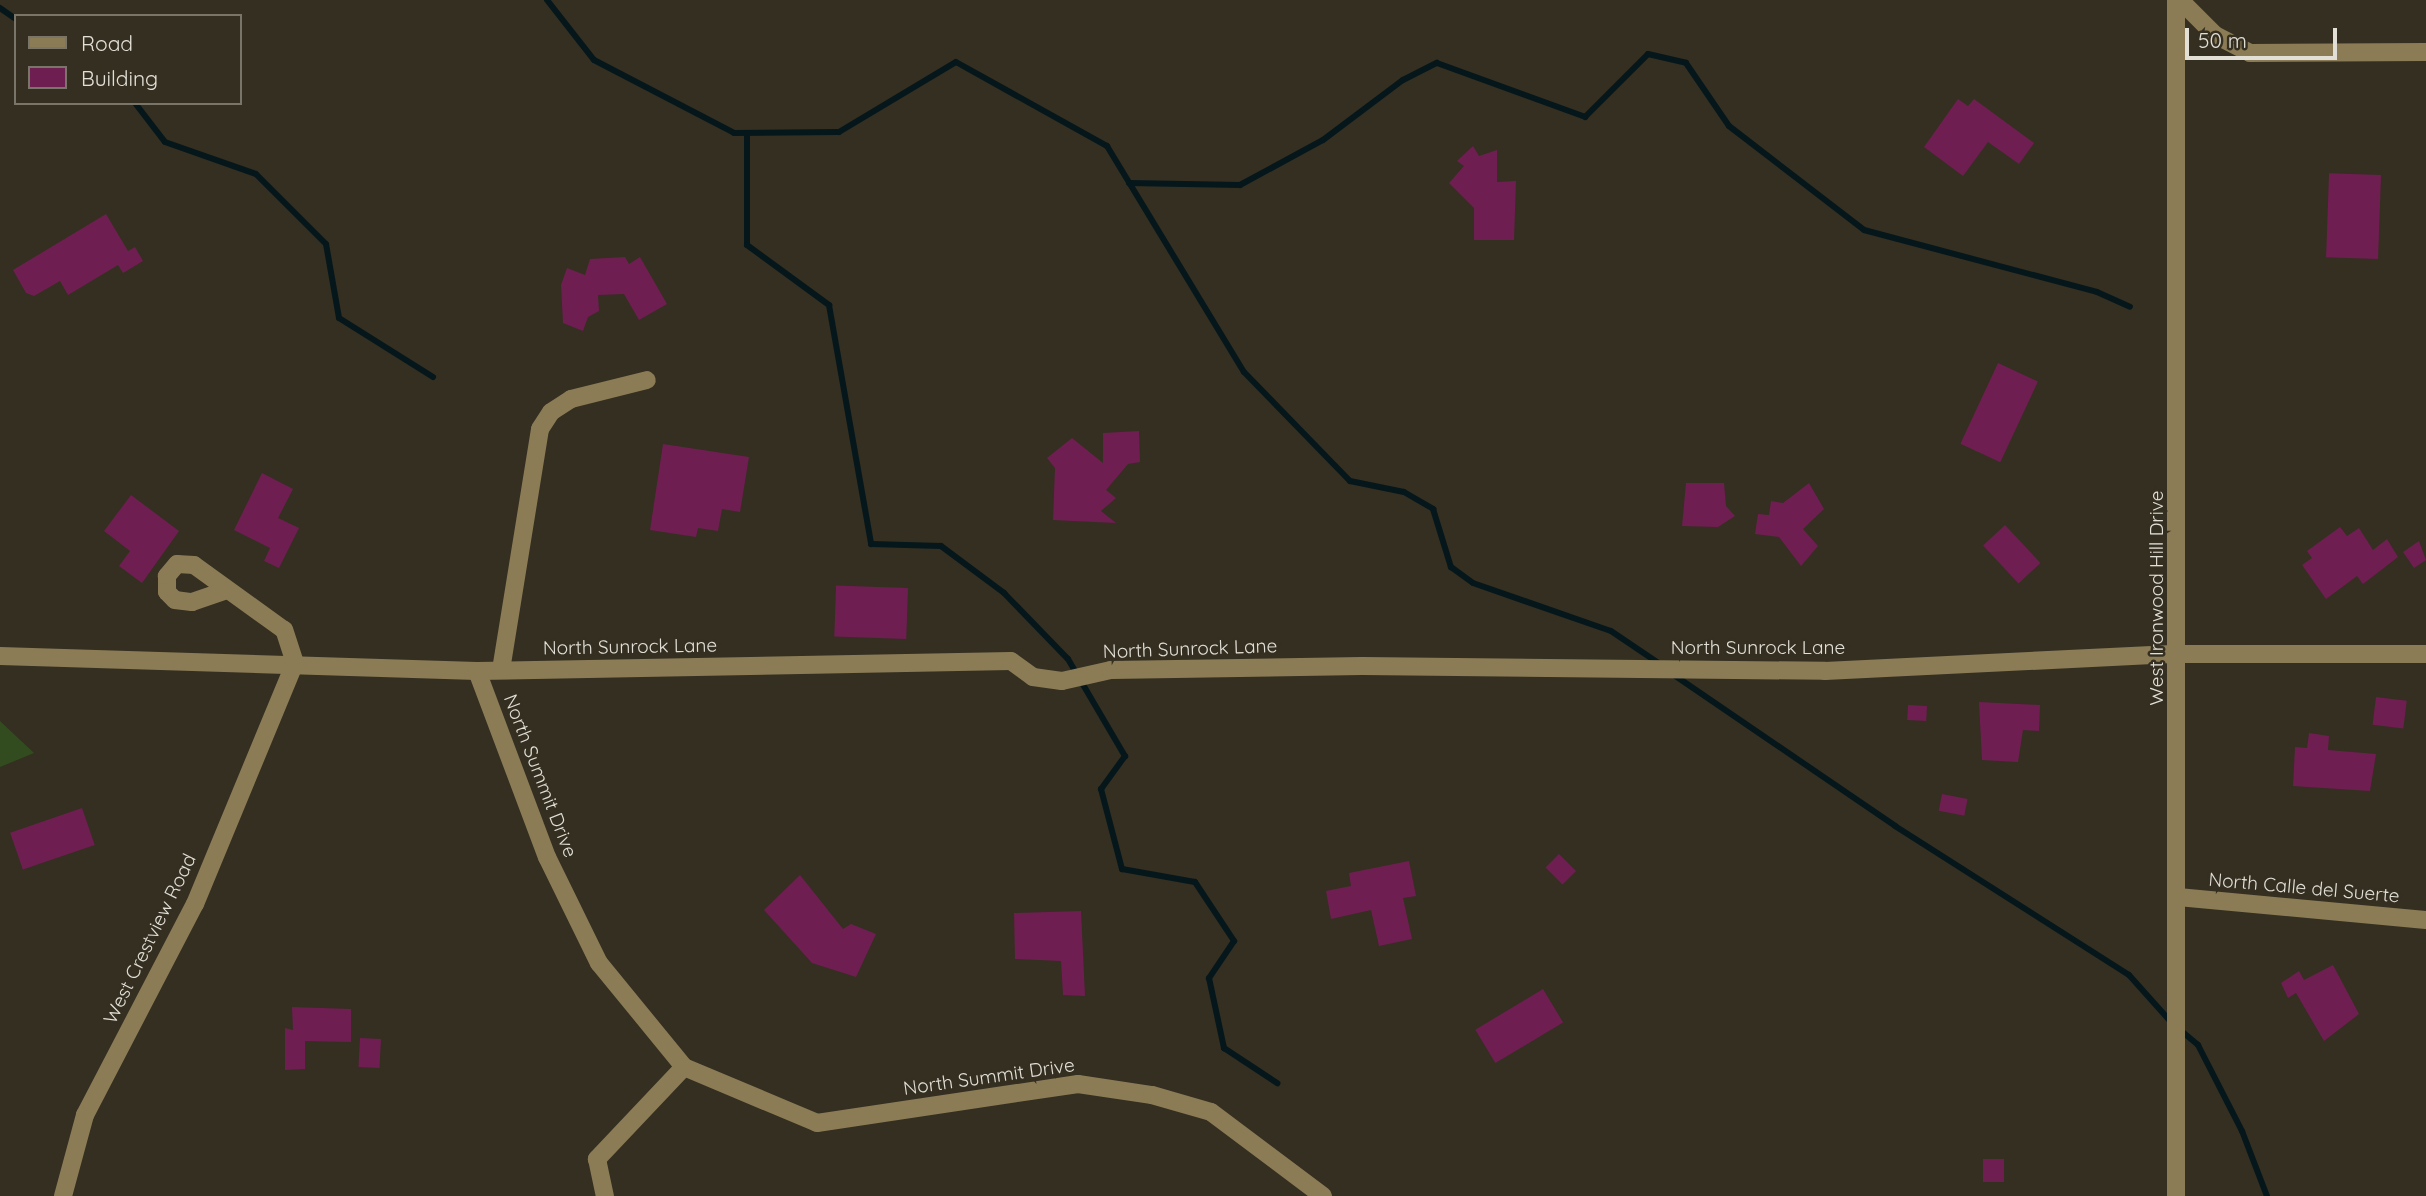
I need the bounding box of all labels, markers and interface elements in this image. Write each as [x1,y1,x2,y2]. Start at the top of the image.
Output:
legend [14,14,242,105]
scale bar [2188,14,2340,58]
text: 50 m [2198,27,2247,53]
text: Road [81,30,133,56]
text: Building [81,65,158,91]
street label: West Ironwood Hill Drive [2146,491,2168,705]
street label: North Sunrock Lane [543,634,717,660]
street label: North Sunrock Lane [1102,635,1278,663]
street label: North Sunrock Lane [1671,637,1845,659]
street label: North Summit Drive [498,691,582,861]
street label: West Crestview Road [99,850,201,1028]
street label: North Calle del Suerte [2207,868,2401,908]
street label: North Summit Drive [902,1054,1076,1100]

